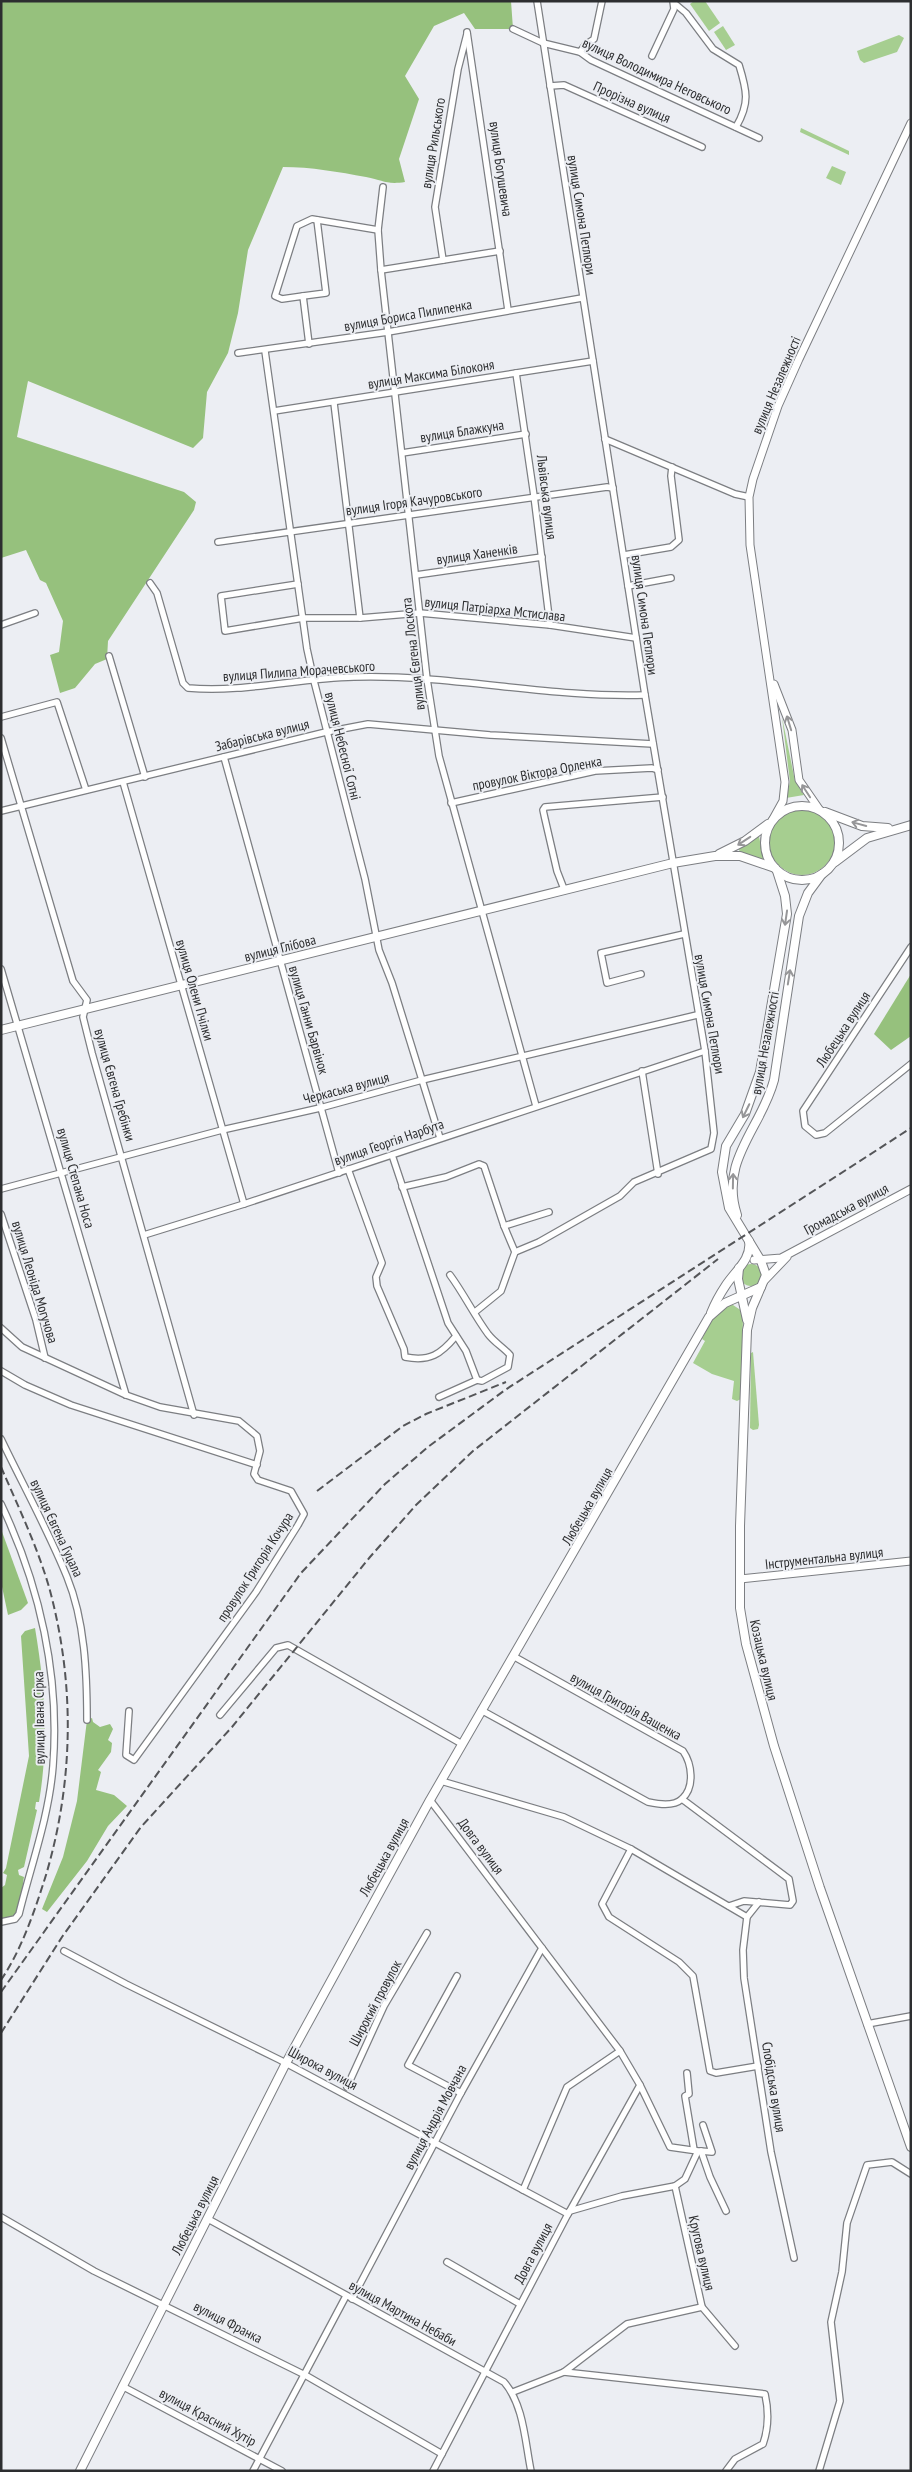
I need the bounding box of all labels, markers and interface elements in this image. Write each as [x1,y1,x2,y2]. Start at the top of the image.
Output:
street label: вулиця Володимира Неговського [580,33,734,119]
street label: Прорізна вулиця [591,77,673,127]
street label: вулиця Рильського [417,96,449,190]
street label: вулиця Богушевича [485,120,517,218]
street label: вулиця Симона Петлюри [564,154,600,276]
street label: вулиця Бориса Пилипенка [343,295,473,335]
street label: вулиця Незалежності [747,333,805,437]
street label: вулиця Максима Білоконя [366,355,496,393]
street label: вулиця Блажкуна [419,415,505,447]
street label: Львівська вулиця [533,453,561,540]
street label: вулиця Ігоря Качуровського [345,483,483,519]
street label: вулиця Ханенків [435,539,519,569]
street label: вулиця Симона Петлюри [628,554,662,676]
street label: вулиця Патріарха Мстислава [424,593,566,625]
street label: вулиця Євгена Лоскота [397,597,429,711]
street label: вулиця Пилипа Морачевського [222,657,376,685]
street label: вулиця Небесної Сотні [321,690,365,802]
street label: Забарівська вулиця [213,715,311,755]
one-way arrow [784,715,794,731]
street label: провулок Віктора Орленка [471,752,603,794]
one-way arrow [801,784,811,798]
one-way arrow [851,819,867,828]
one-way arrow [737,836,751,847]
one-way arrow [781,910,791,926]
street label: вулиця Глібова [242,930,318,966]
street label: вулиця Олени Пчілки [172,937,218,1043]
street label: вулиця Симона Петлюри [691,953,729,1075]
street label: вулиця Ганни Барвінок [285,964,333,1077]
one-way arrow [784,969,794,985]
street label: Любецька вулиця [811,988,874,1071]
street label: вулиця Незалежності [747,990,783,1096]
street label: вулиця Євгена Гребінки [90,1027,140,1143]
street label: Черкаська вулиця [301,1068,391,1108]
one-way arrow [741,1103,751,1118]
street label: вулиця Георгія Нарбута [332,1115,446,1169]
street label: вулиця Степана Носа [53,1126,99,1230]
one-way arrow [728,1174,738,1190]
street label: Громадська вулиця [801,1179,891,1239]
street label: вулиця Леоніда Могучова [8,1219,62,1345]
street label: Любецька вулиця [557,1464,616,1549]
street label: вулиця Євгена Гуцала [26,1476,88,1580]
street label: провулок Григорія Кочура [213,1509,297,1625]
street label: Інструментальна вулиця [764,1543,884,1573]
street label: Козацька вулиця [746,1618,782,1702]
street label: вулиця Григорія Ващенка [567,1668,685,1744]
street label: вулиця Івана Сірка [29,1671,49,1765]
street label: Довга вулиця [454,1814,508,1878]
street label: Любецька вулиця [355,1815,413,1900]
street label: Широкий провулок [345,1956,405,2049]
street label: Слобідська вулиця [758,2040,790,2134]
street label: Широка вулиця [285,2042,361,2094]
street label: вулиця Андрія Мовчана [400,2061,470,2173]
street label: Любецька вулиця [167,2172,223,2259]
street label: Кругова вулиця [685,2214,719,2292]
street label: Довга вулиця [510,2220,556,2286]
street label: вулиця Мартина Небаби [346,2276,460,2350]
street label: вулиця Франка [191,2297,265,2347]
street label: вулиця Красний Хутір [156,2384,260,2450]

